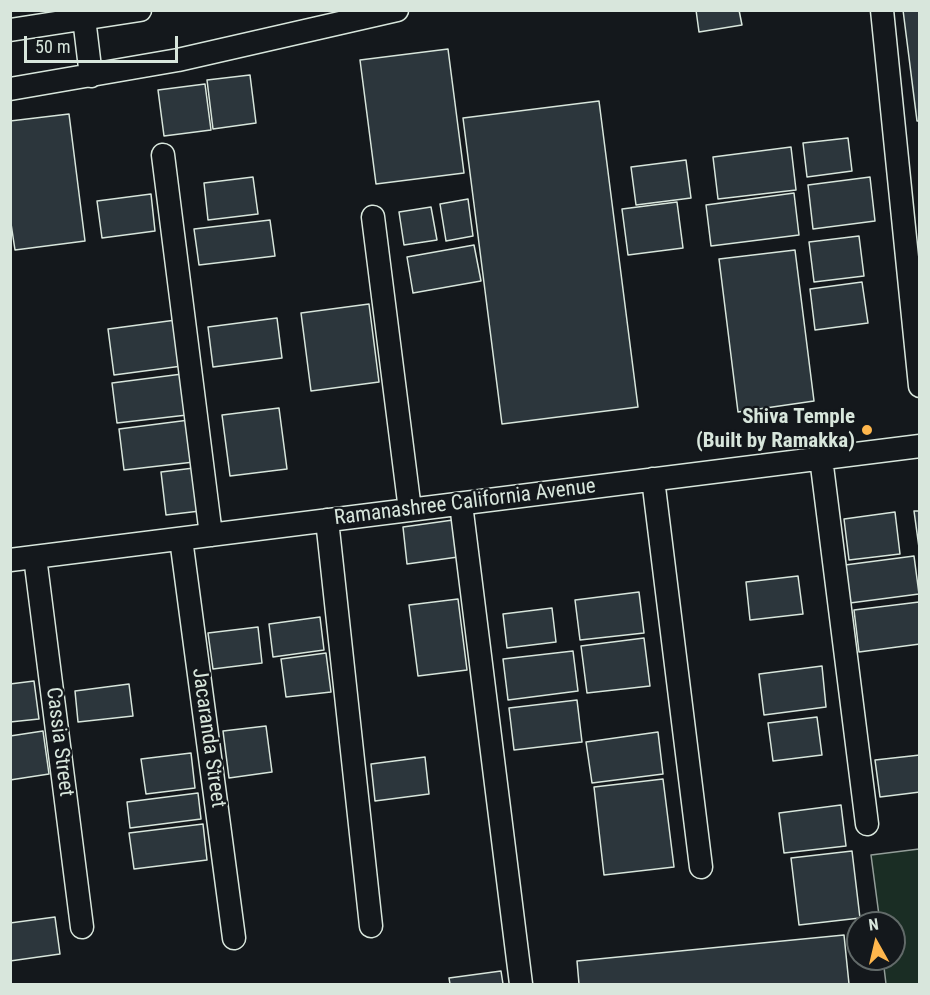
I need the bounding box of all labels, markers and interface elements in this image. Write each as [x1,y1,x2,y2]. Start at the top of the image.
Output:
scale bar [27,24,182,62]
text: 50 m [35,36,70,57]
place label: Shiva Temple (Built by Ramakka) [696,405,855,455]
marker: Shiva Temple (Built by Ramakka) [860,423,874,437]
street label: Ramanashree California Avenue [333,474,597,532]
street label: Jacaranda Street [186,667,230,809]
street label: Cassia Street [40,686,78,798]
north arrow [846,911,906,971]
text: N [868,915,880,935]

